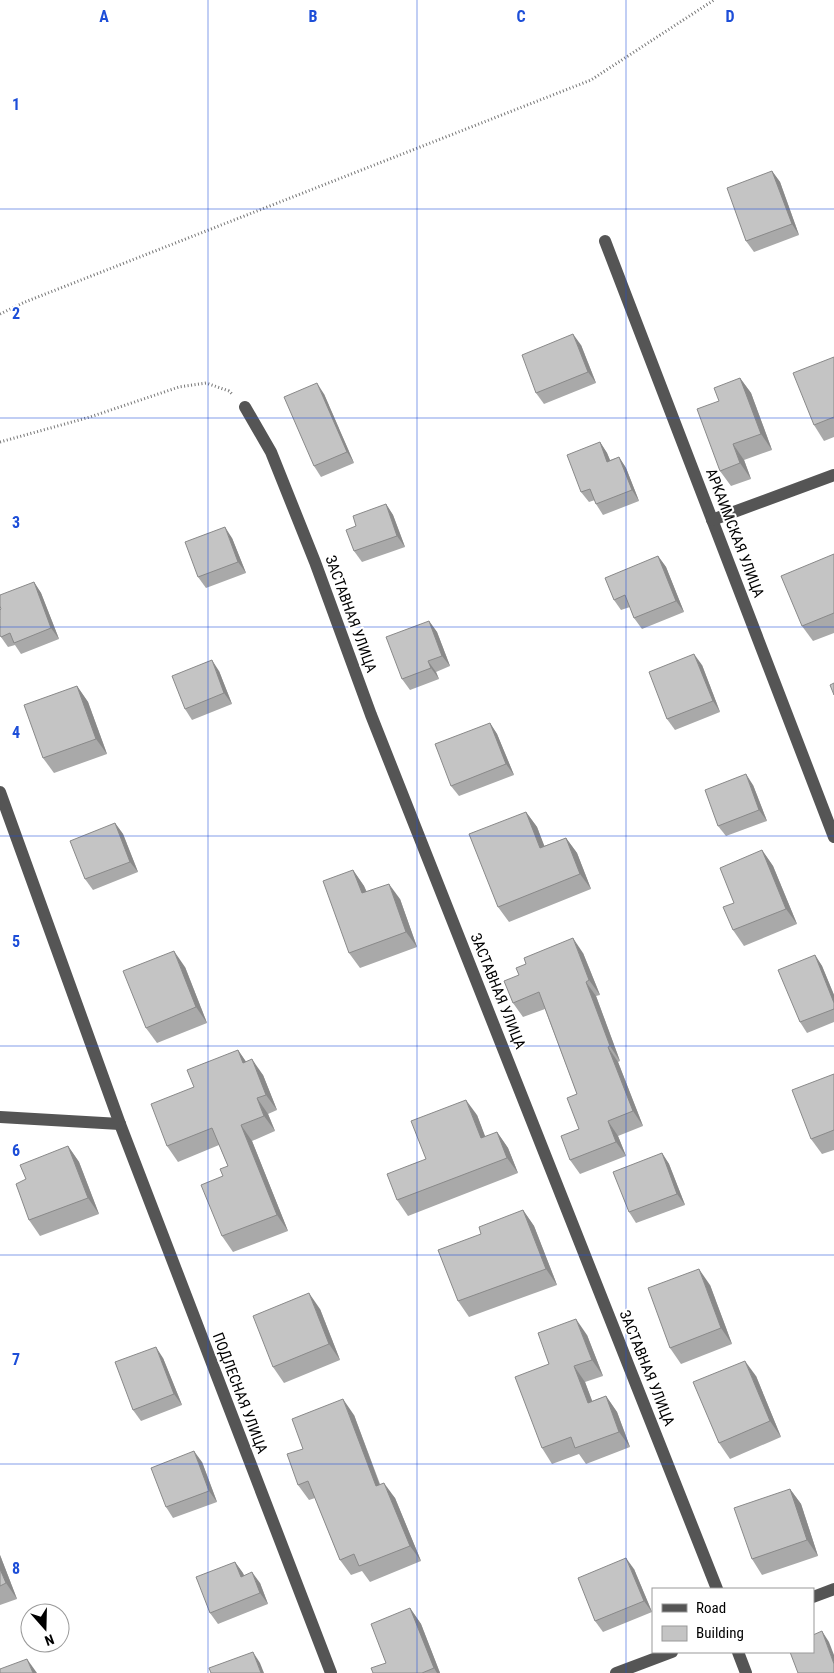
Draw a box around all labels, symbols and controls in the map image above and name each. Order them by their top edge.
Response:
text: A [99,7,109,26]
text: B [309,7,318,26]
text: C [516,7,526,26]
text: D [725,7,735,26]
text: 1 [12,95,20,114]
text: 2 [12,304,20,323]
street label: АРКАИМСКАЯ УЛИЦА [702,466,768,600]
text: 3 [12,513,20,532]
street label: ЗАСТАВНАЯ УЛИЦА [321,553,381,675]
text: 4 [12,723,20,742]
street label: ЗАСТАВНАЯ УЛИЦА [467,930,530,1052]
text: 5 [12,932,20,951]
text: 6 [12,1141,20,1160]
street label: ЗАСТАВНАЯ УЛИЦА [616,1307,679,1429]
street label: ПОДЛЕСНАЯ УЛИЦА [209,1330,271,1456]
text: 7 [12,1350,20,1369]
text: 8 [12,1559,20,1578]
legend [652,1588,814,1653]
text: Road [696,1599,726,1617]
north arrow [20,1603,70,1653]
text: Building [696,1624,744,1642]
text: N [43,1631,56,1649]

